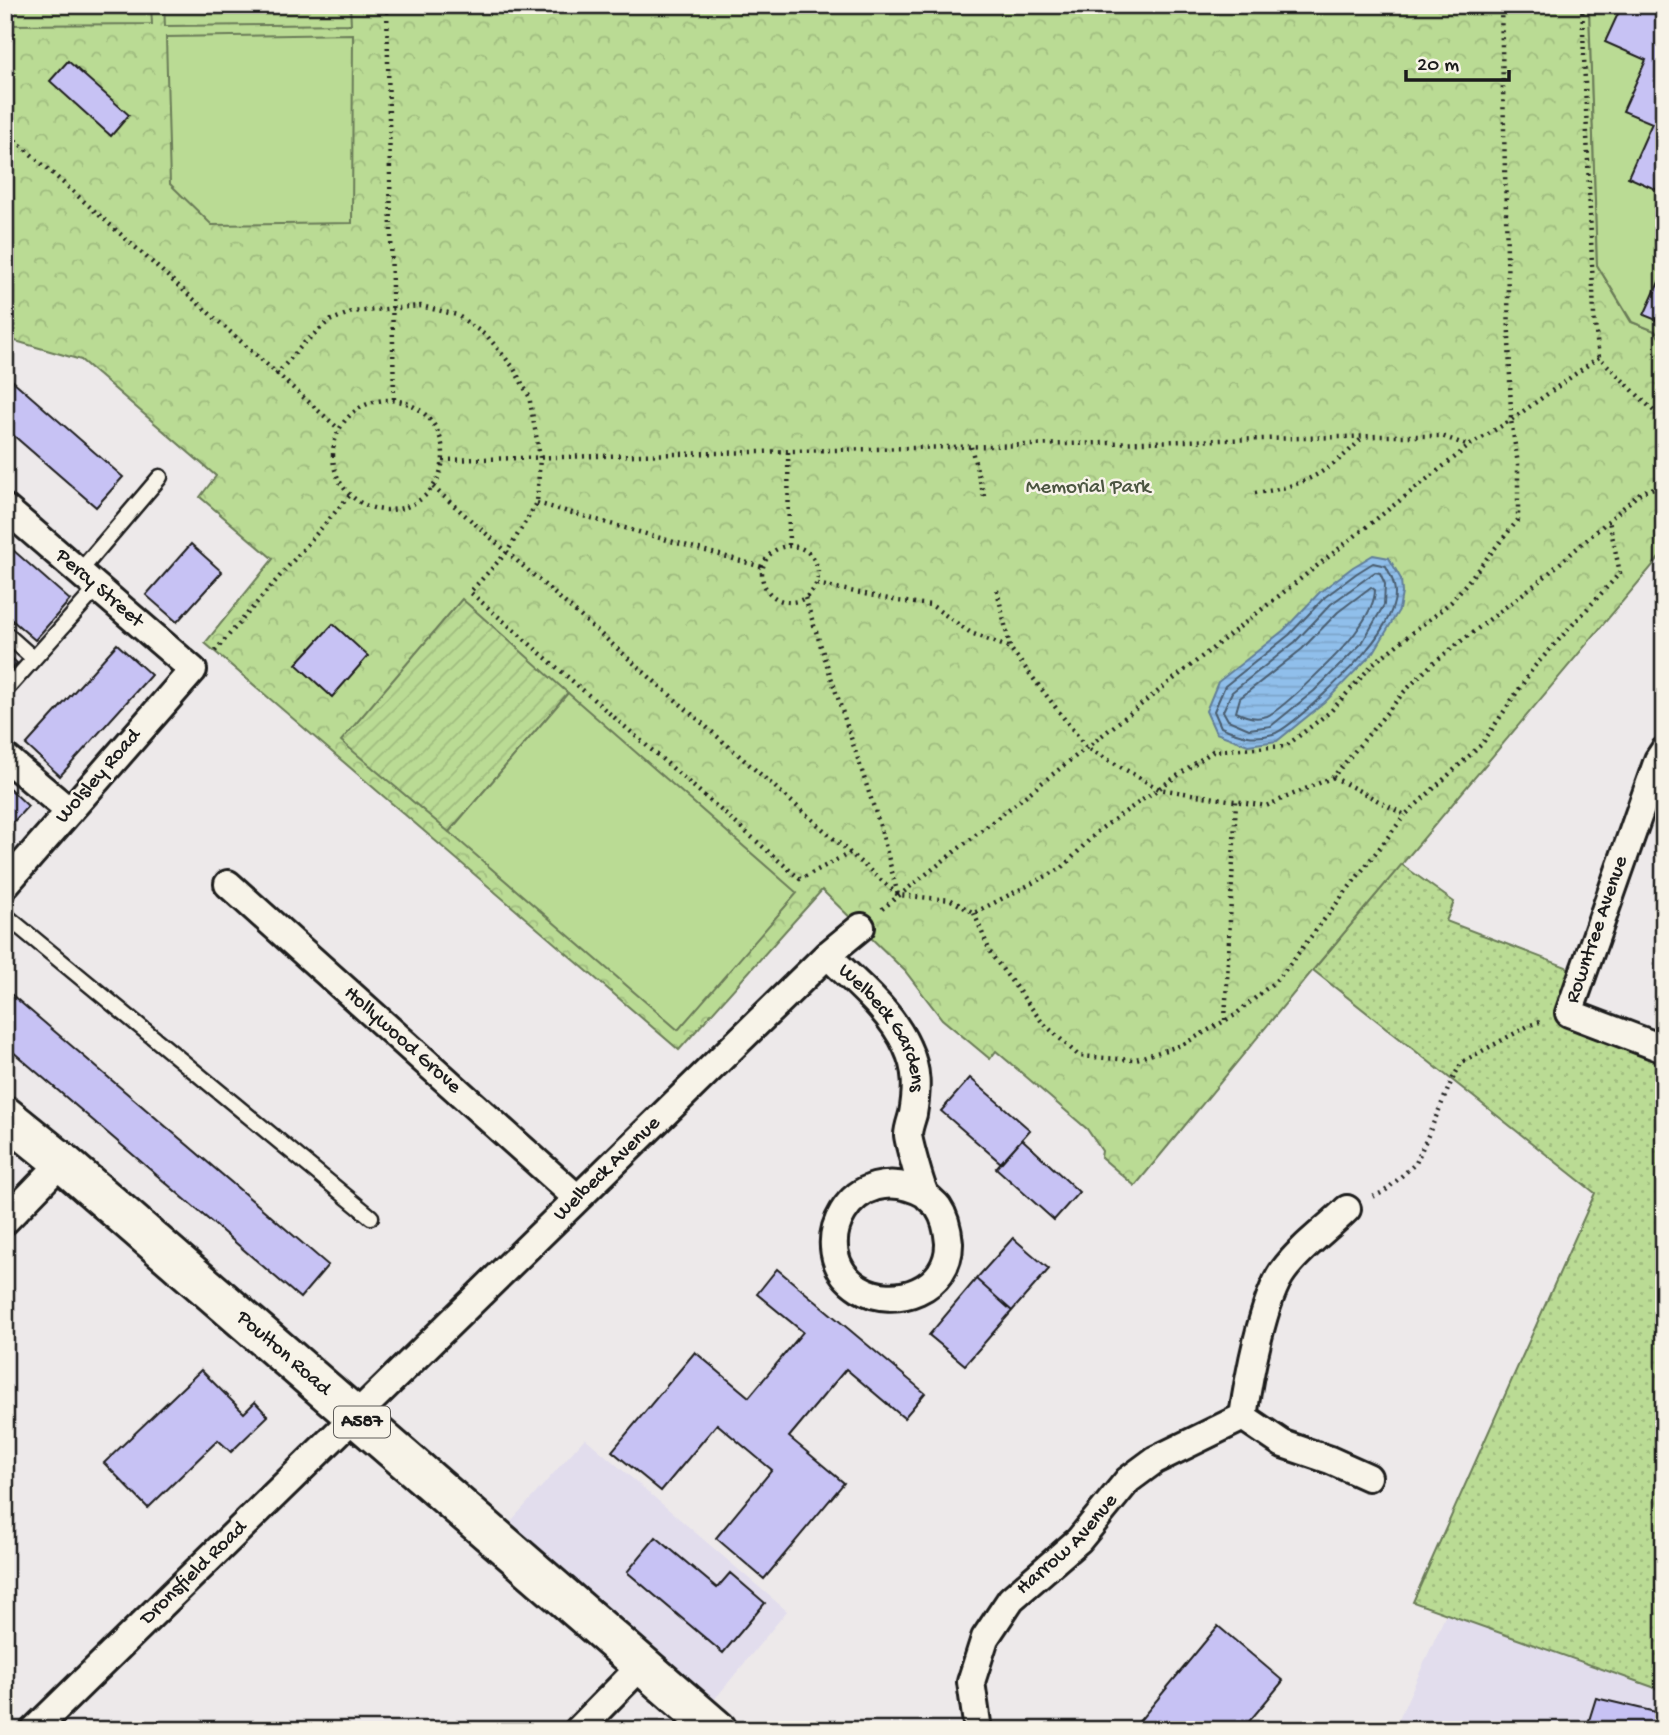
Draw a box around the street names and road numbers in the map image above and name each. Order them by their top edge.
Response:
street label: Percy Street [49,543,150,635]
street label: Wolsley Road [51,723,148,830]
street label: Rowntree Avenue [1561,852,1635,1007]
street label: Welbeck Gardens [832,959,928,1093]
street label: Hollywood Grove [338,981,467,1101]
street label: Welbeck Avenue [549,1111,667,1227]
street label: Poulton Road [230,1305,337,1403]
road number: A587 [334,1406,390,1438]
street label: Harrow Avenue [1011,1488,1124,1601]
street label: Dronsfield Road [134,1515,254,1632]

